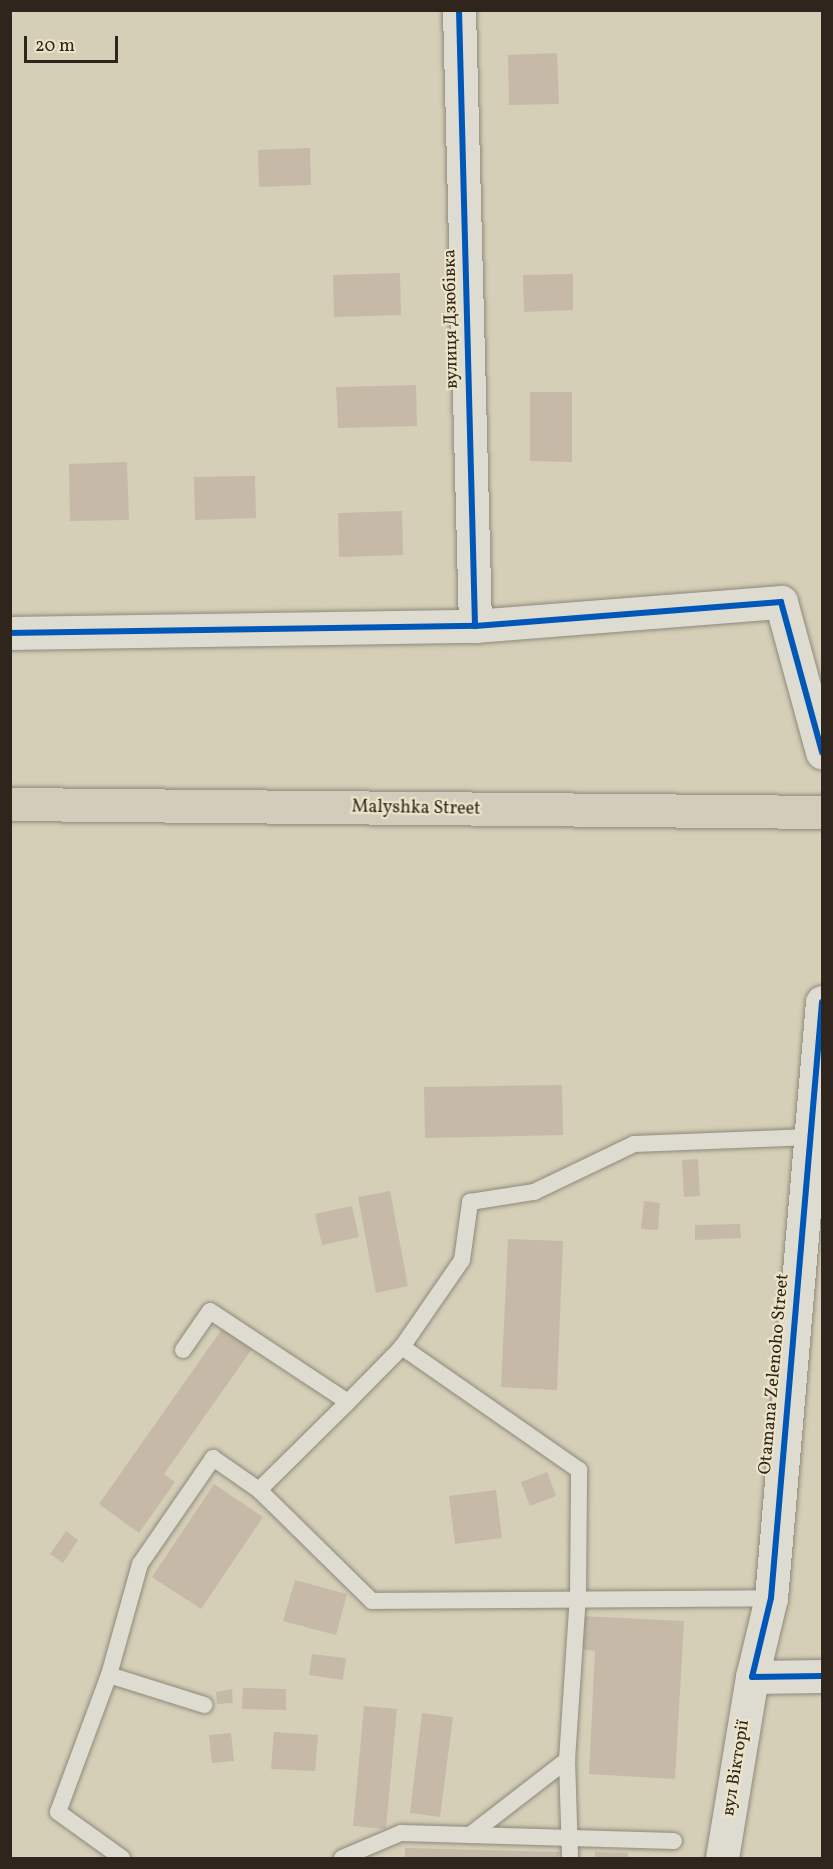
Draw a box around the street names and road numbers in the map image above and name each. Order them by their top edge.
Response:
street label: вулиця Дзюбівка [440,249,464,389]
street label: Malyshka Street [351,797,481,821]
street label: Otamana Zelenoho Street [755,1273,795,1475]
street label: вул Вікторії [719,1718,755,1818]

